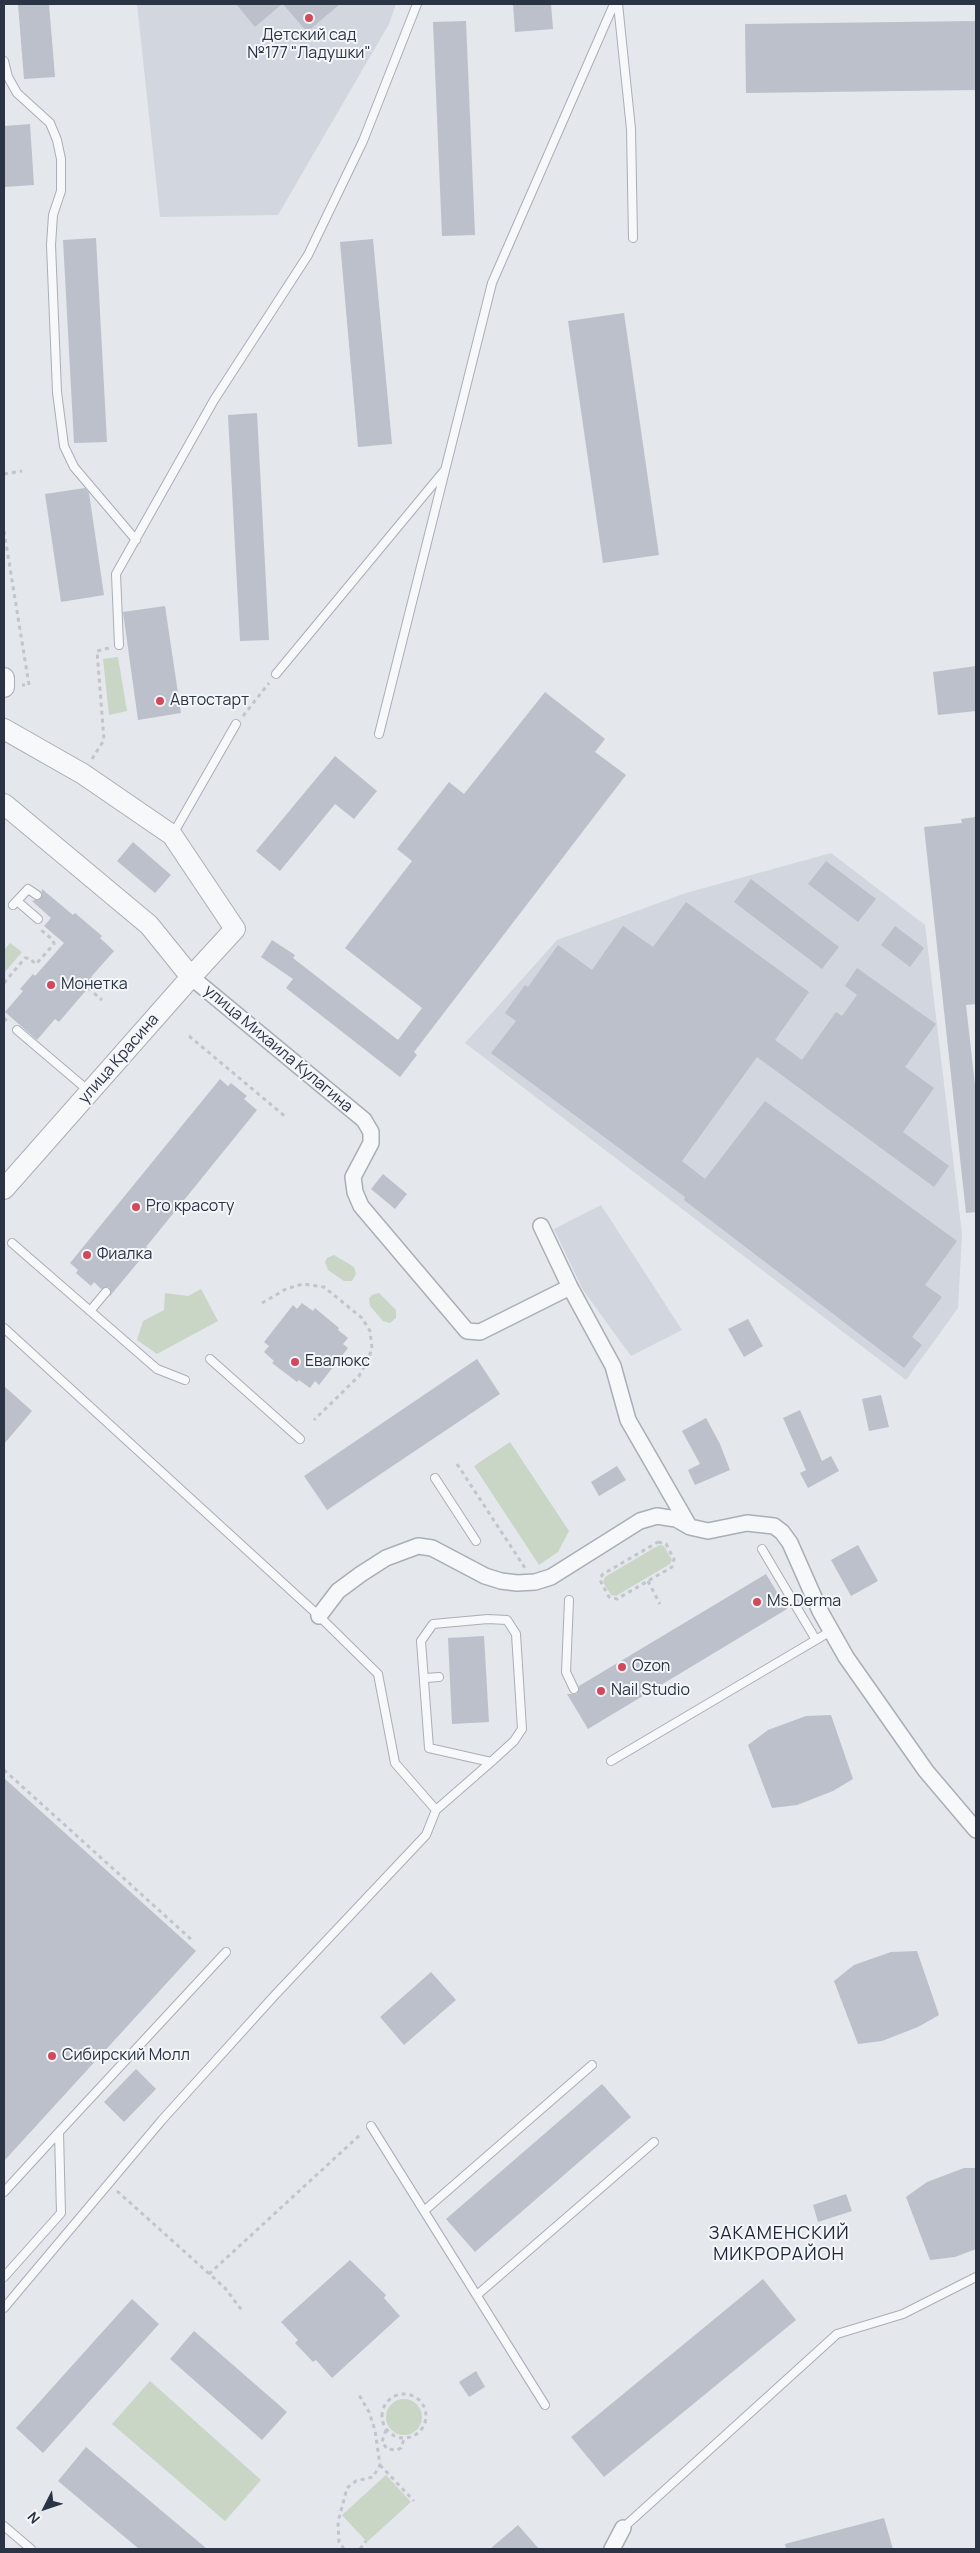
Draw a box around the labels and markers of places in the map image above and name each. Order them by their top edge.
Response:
marker: Детский сад №177 "Ладушки" [303,12,315,24]
place label: Детский сад №177 "Ладушки" [247,26,371,64]
place label: Автостарт [170,691,249,711]
marker: Автостарт [154,695,166,707]
place label: Монетка [61,975,128,995]
marker: Монетка [45,979,57,991]
place label: Pro красоту [146,1197,235,1217]
marker: Pro красоту [130,1201,142,1213]
place label: Фиалка [97,1245,152,1265]
marker: Фиалка [81,1249,93,1261]
place label: Евалюкс [305,1352,370,1372]
marker: Евалюкс [289,1356,301,1368]
place label: Ms.Derma [767,1592,841,1612]
marker: Ms.Derma [751,1596,763,1608]
place label: Ozon [632,1657,670,1677]
marker: Ozon [616,1661,628,1673]
place label: Nail Studio [611,1681,690,1701]
marker: Nail Studio [595,1685,607,1697]
place label: Сибирский Молл [62,2046,190,2066]
marker: Сибирский Молл [46,2050,58,2062]

